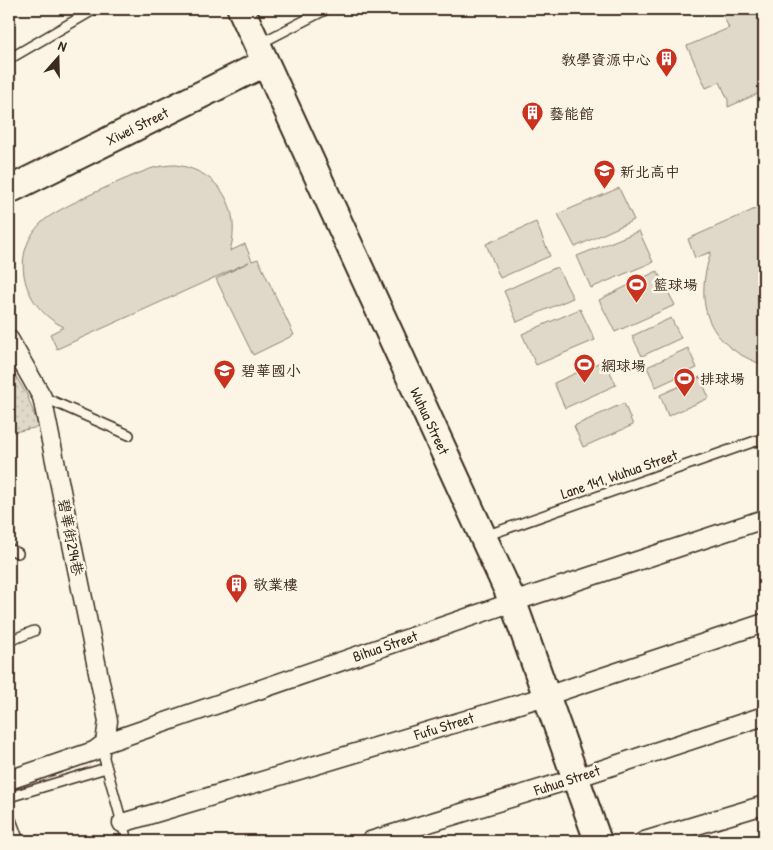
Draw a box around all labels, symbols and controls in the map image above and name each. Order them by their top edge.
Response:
north arrow [32,32,82,82]
text: N [56,35,70,56]
building icon: 教學資源中心 [655,47,679,78]
place label: 教學資源中心 [561,49,651,70]
building icon: 藝能館 [521,101,545,132]
street label: Xiwei Street [102,102,172,150]
place label: 藝能館 [549,103,594,124]
school or university icon: 新北高中 [592,159,616,190]
place label: 新北高中 [620,161,680,182]
sports icon: 籃球場 [625,272,649,303]
place label: 籃球場 [653,274,698,295]
sports icon: 網球場 [573,353,597,384]
place label: 網球場 [601,355,646,376]
school or university icon: 碧華國小 [213,358,237,389]
place label: 碧華國小 [241,360,301,381]
sports icon: 排球場 [672,366,696,397]
place label: 排球場 [700,368,745,389]
street label: Wuhua Street [405,384,455,459]
street label: Lane 141, Wuhua Street [558,444,681,504]
street label: 碧華街294巷 [53,497,89,577]
building icon: 敬業樓 [225,572,249,603]
place label: 敬業樓 [253,574,298,595]
street label: Bihua Street [350,625,421,667]
street label: Fufu Street [411,707,477,745]
street label: Fuhua Street [530,759,603,801]

